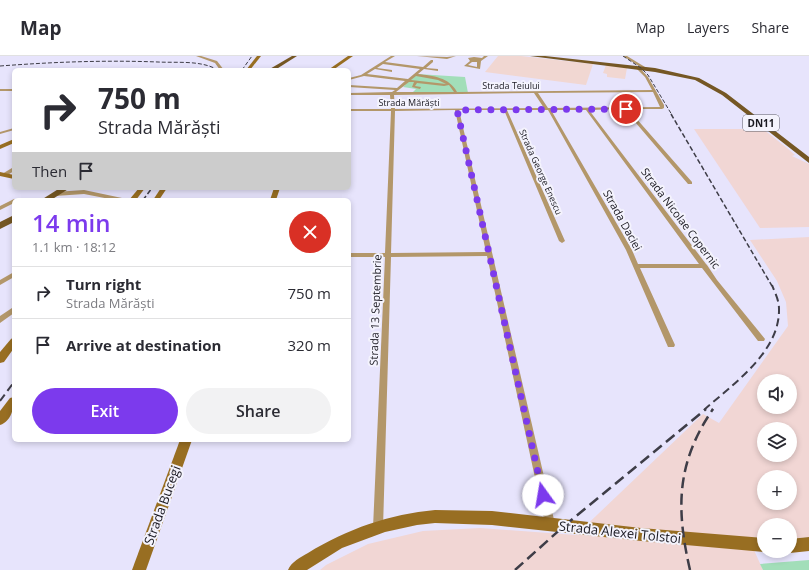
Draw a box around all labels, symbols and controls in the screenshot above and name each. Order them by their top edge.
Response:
text: Map [20,15,61,41]
text: Map [636,18,665,37]
text: Layers [687,18,729,37]
text: Share [751,18,789,37]
text: 750 m [98,79,181,117]
street label: Strada Teiului [482,79,540,92]
icon: right [32,84,84,136]
pin [609,92,643,126]
street label: Strada Mărăști [378,96,440,109]
icon: arrive [615,98,637,120]
text: Strada Mărăști [98,115,220,139]
road number: DN11 [743,115,779,131]
street label: Strada George Enescu [516,127,566,217]
icon: arrive [75,160,97,182]
text: Then [32,161,67,181]
street label: Strada Nicolae Copernic [638,164,724,272]
street label: Strada Daciei [600,187,646,253]
text: 14 min [32,206,111,239]
button: close [289,211,331,253]
text: 1.1 km · 18:12 [32,238,116,256]
street label: Strada 13 Septembrie [366,254,384,366]
text: Turn right [66,274,141,294]
icon: right [32,282,54,304]
text: 750 m [287,283,331,303]
text: Strada Mărăști [66,294,154,312]
icon: arrive [32,334,54,356]
text: Arrive at destination [66,335,221,355]
text: 320 m [287,335,331,355]
map controls [757,374,797,558]
button: sound [757,374,797,414]
button: Exit [32,388,178,434]
button: Share [186,388,331,434]
button: layers [757,422,797,462]
street label: Strada Bucegi [139,463,185,547]
button: + [757,470,797,510]
position arrow [522,474,564,516]
street label: Strada Alexei Tolstoi [558,517,682,547]
button: − [757,518,797,558]

